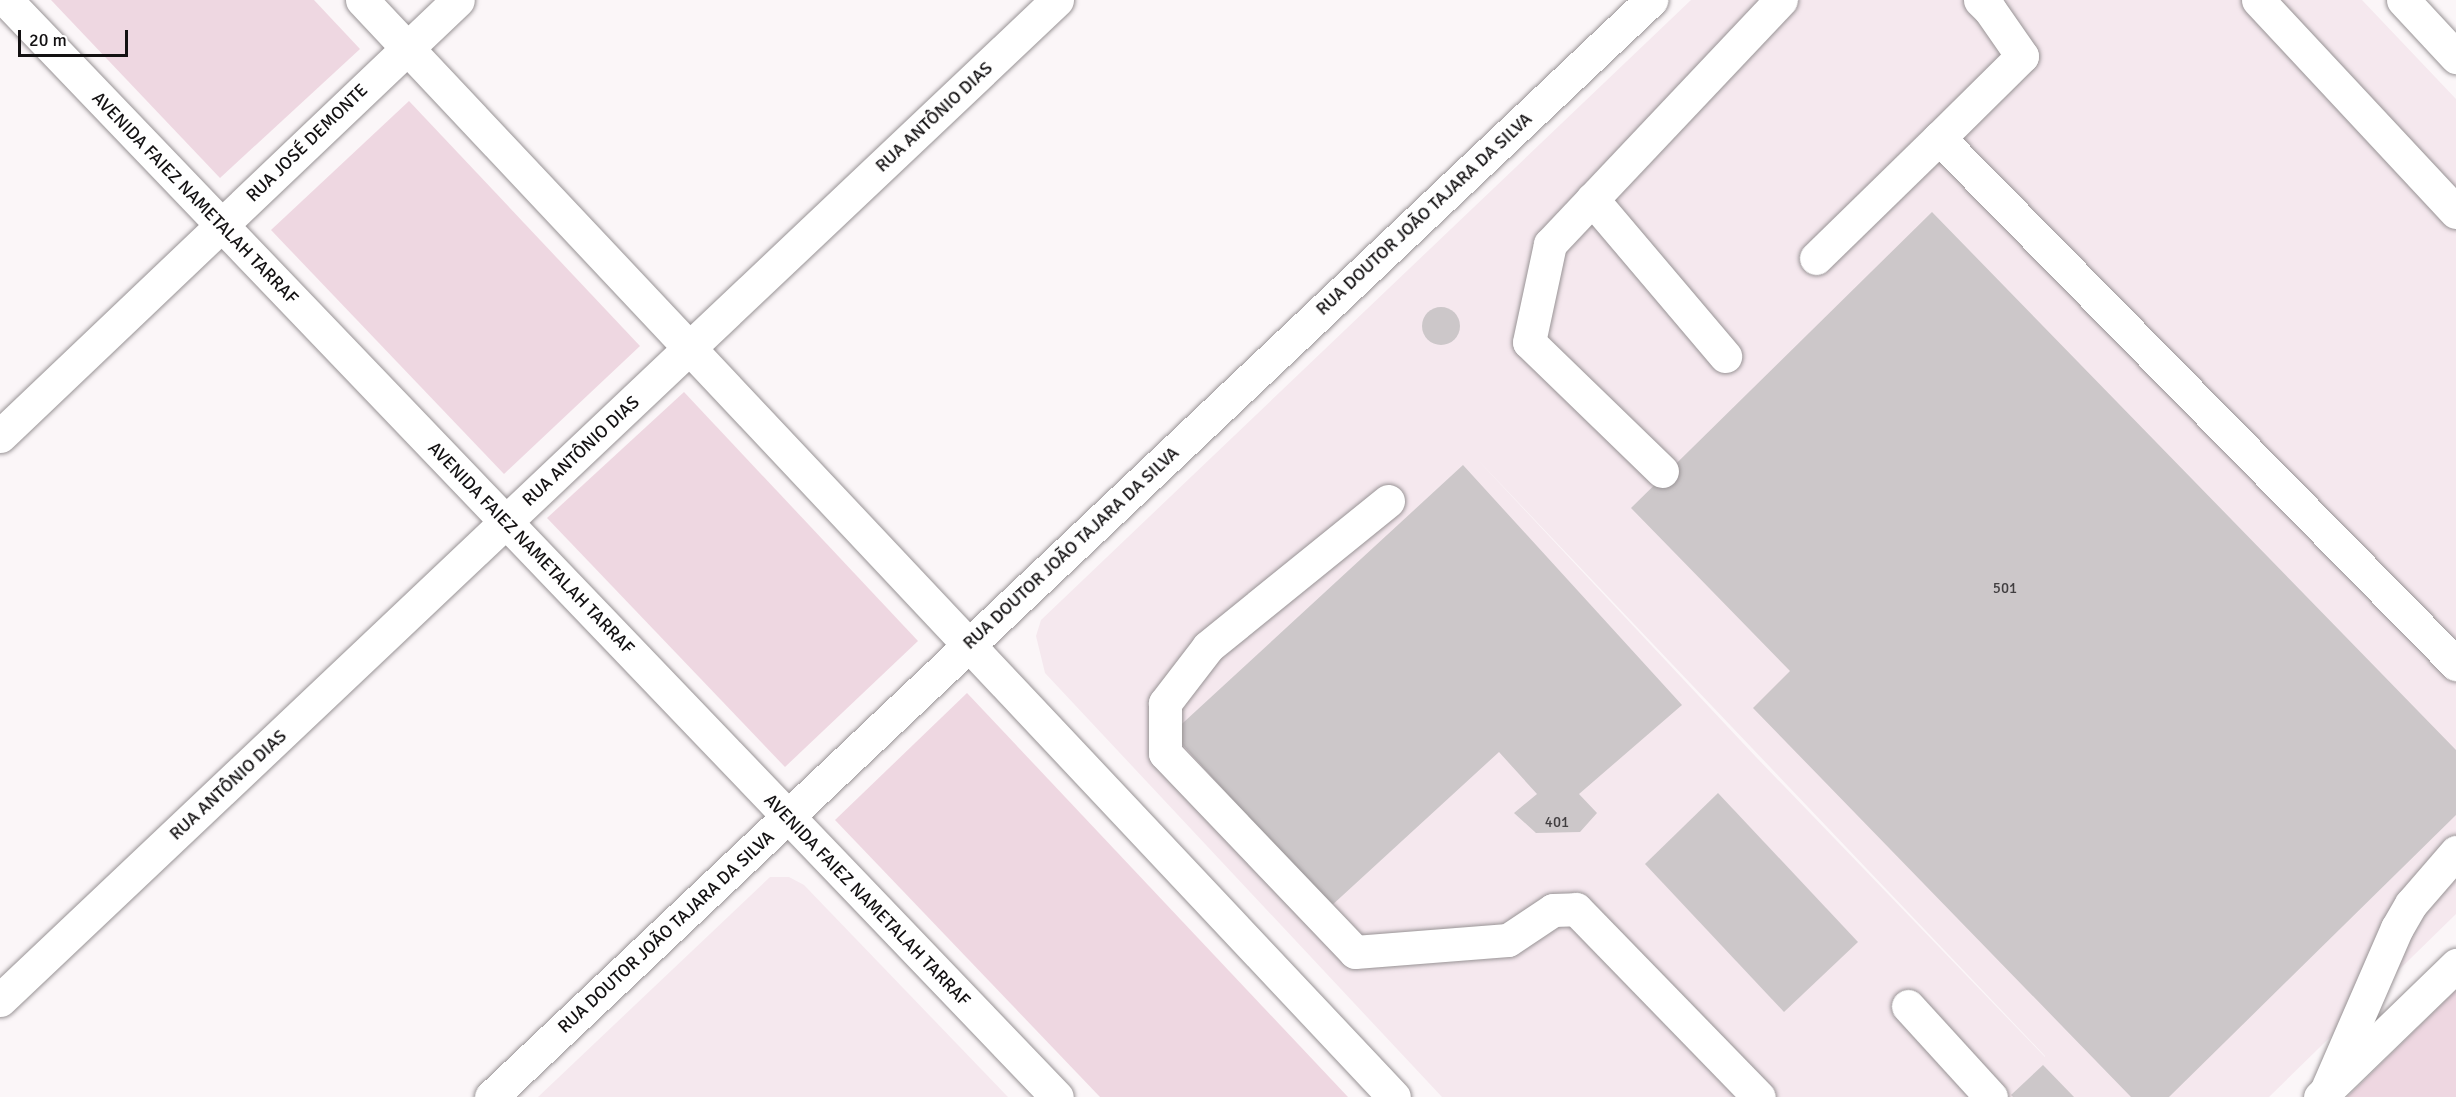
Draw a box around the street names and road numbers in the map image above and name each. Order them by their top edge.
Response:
street label: RUA ANTÔNIO DIAS [871,57,997,177]
street label: RUA JOSÉ DEMONTE [242,79,372,207]
street label: AVENIDA FAIEZ NAMETALAH TARRAF [87,87,303,309]
street label: RUA DOUTOR JOÃO TAJARA DA SILVA [1312,108,1536,320]
street label: RUA ANTÔNIO DIAS [518,391,644,511]
street label: AVENIDA FAIEZ NAMETALAH TARRAF [423,437,639,659]
street label: RUA DOUTOR JOÃO TAJARA DA SILVA [959,442,1183,654]
street label: RUA ANTÔNIO DIAS [165,725,291,845]
street label: AVENIDA FAIEZ NAMETALAH TARRAF [759,789,975,1011]
street label: RUA DOUTOR JOÃO TAJARA DA SILVA [554,826,778,1038]

